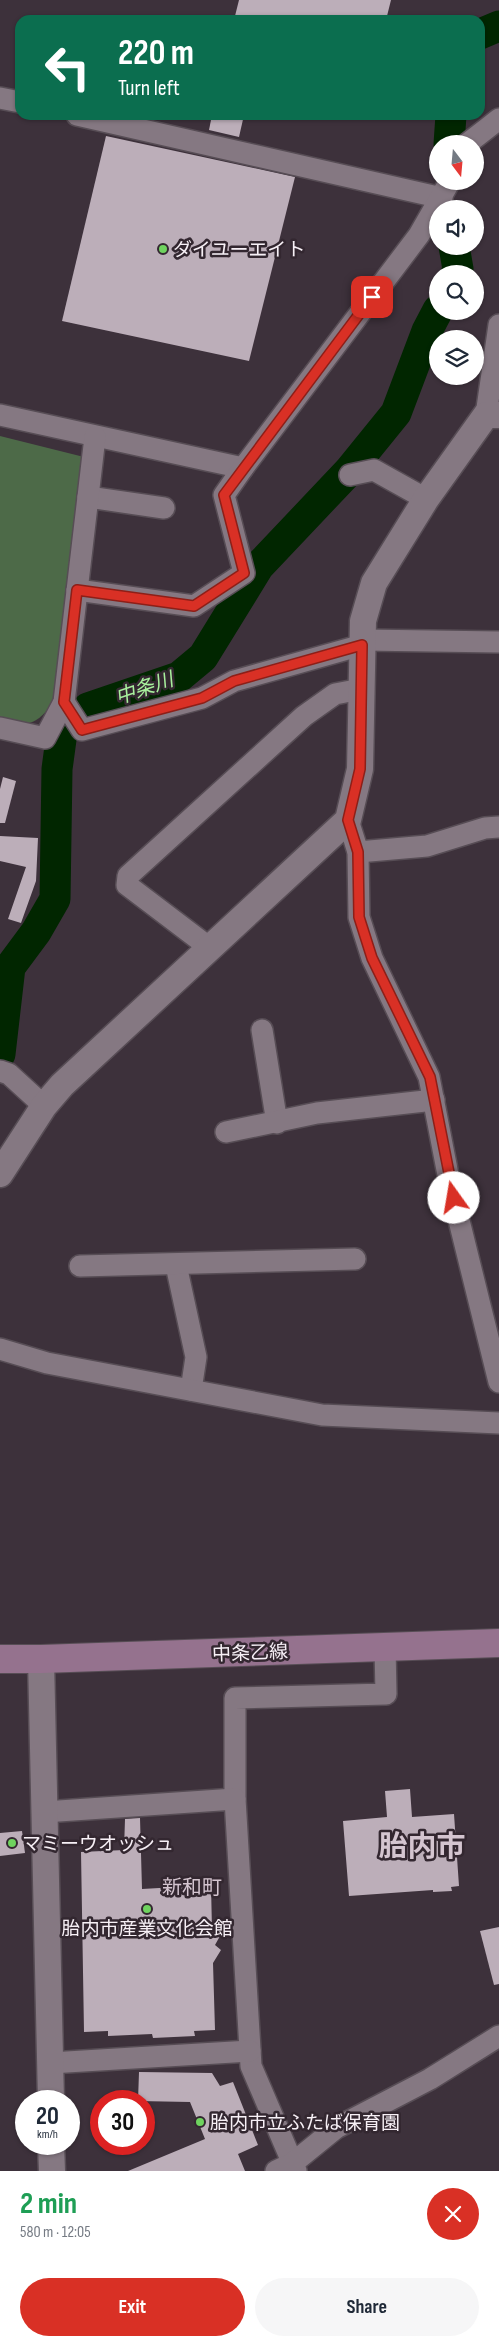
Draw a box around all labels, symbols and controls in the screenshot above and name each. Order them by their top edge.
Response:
text: 220 m [118,32,194,75]
icon: left [35,35,100,100]
text: Turn left [118,75,180,102]
north arrow [429,135,484,190]
map controls [429,135,484,385]
button: sound [429,200,484,255]
place label: ダイユーエイト [173,239,306,262]
marker: ダイユーエイト [157,243,169,255]
button: search [429,265,484,320]
pin [351,276,393,318]
icon: arrive [358,283,386,311]
button: layers [429,330,484,385]
water label: 中条川 [112,667,178,710]
position arrow [427,1171,479,1223]
street label: 中条乙線 [212,1641,288,1666]
district label: 胎内市 [378,1830,466,1865]
place label: マミーウオッシュ [22,1833,174,1856]
marker: マミーウオッシュ [6,1837,18,1849]
district label: 新和町 [162,1876,222,1900]
marker: 胎内市産業文化会館 [141,1903,153,1915]
place label: 胎内市産業文化会館 [61,1918,233,1941]
speed limit sign: 30 [90,2090,155,2155]
text: 20 [36,2101,59,2132]
place label: 胎内市立ふたば保育園 [210,2112,400,2135]
marker: 胎内市立ふたば保育園 [194,2116,206,2128]
text: km/h [37,2127,58,2142]
text: 2 min [20,2186,77,2222]
button: close [427,2188,479,2240]
text: 580 m · 12:05 [20,2223,91,2242]
button: Exit [20,2278,245,2336]
button: Share [255,2278,479,2336]

